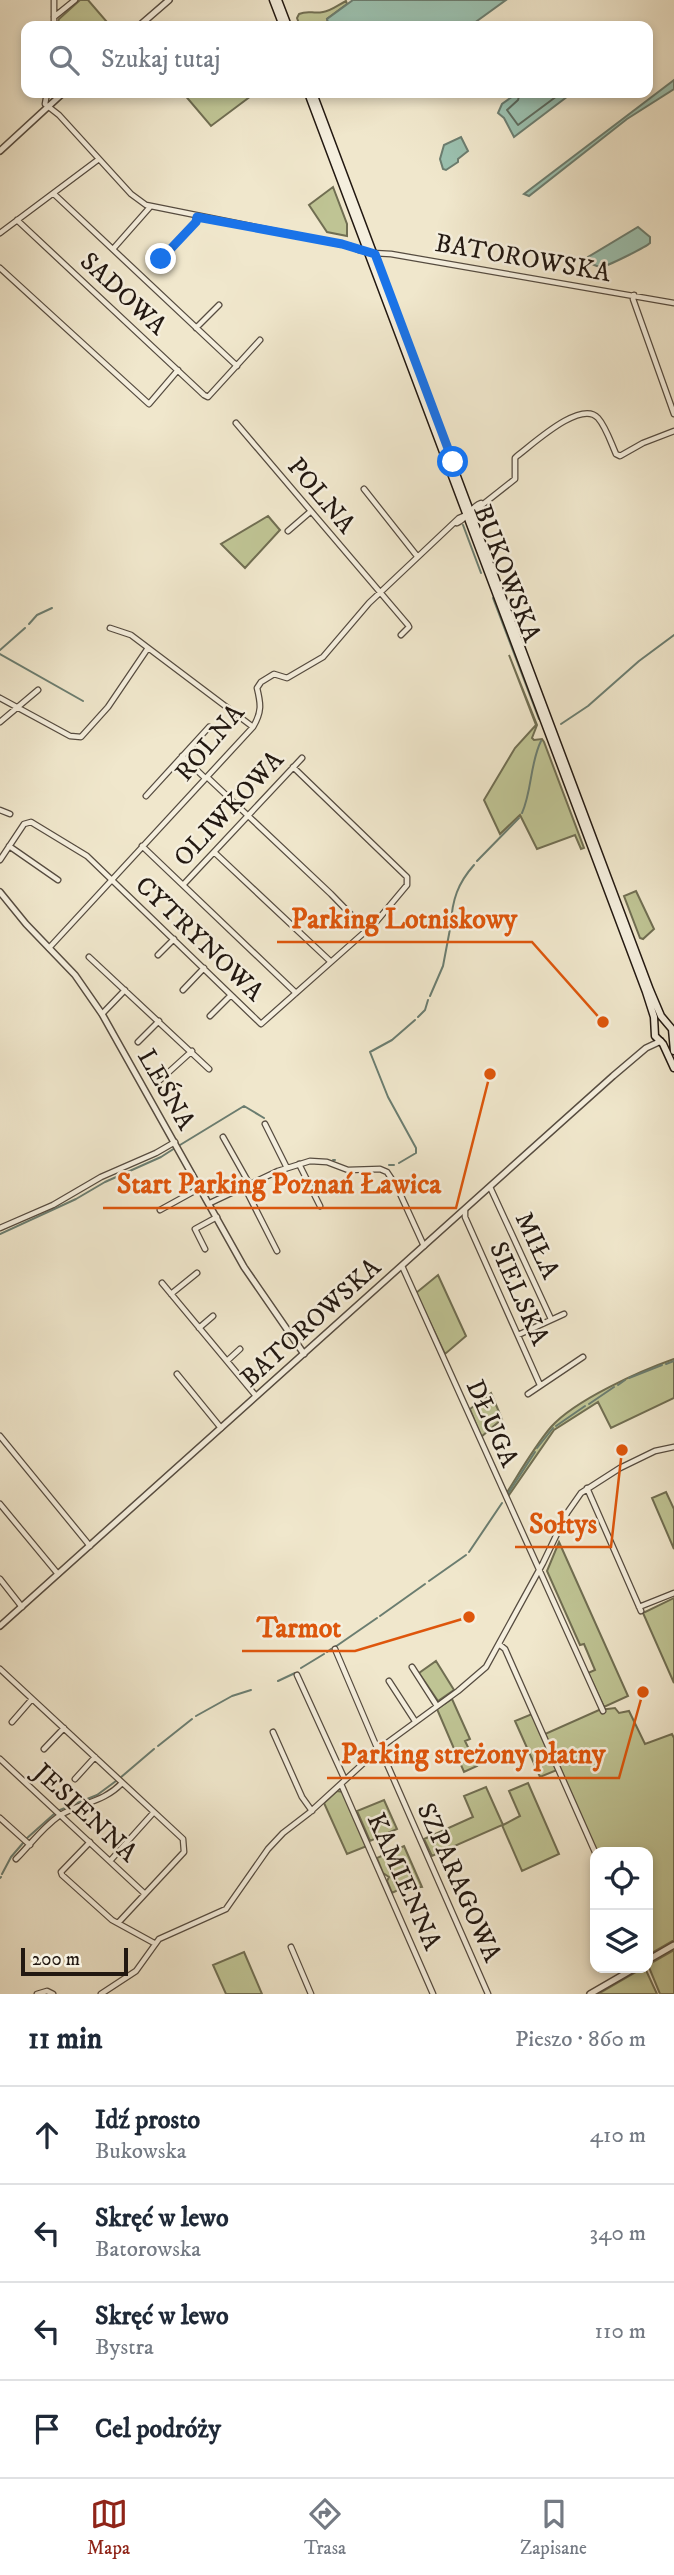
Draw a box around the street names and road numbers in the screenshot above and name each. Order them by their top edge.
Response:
street label: BATOROWSKA [432,227,614,290]
street label: SADOWA [72,245,174,343]
street label: POLNA [280,451,362,541]
street label: BUKOWSKA [465,500,548,647]
street label: ROLNA [168,697,252,789]
street label: OLIWKOWA [167,744,292,874]
street label: CYTRYNOWA [128,869,271,1009]
street label: LEŚNA [129,1043,203,1137]
street label: MIŁA [507,1207,567,1285]
street label: SIELSKA [481,1237,556,1351]
street label: BATOROWSKA [234,1251,388,1395]
street label: DŁUGA [458,1375,526,1473]
street label: JESIENNA [25,1755,144,1870]
street label: SZPARAGOWA [409,1798,509,1968]
street label: KAMIENNA [359,1808,449,1956]

